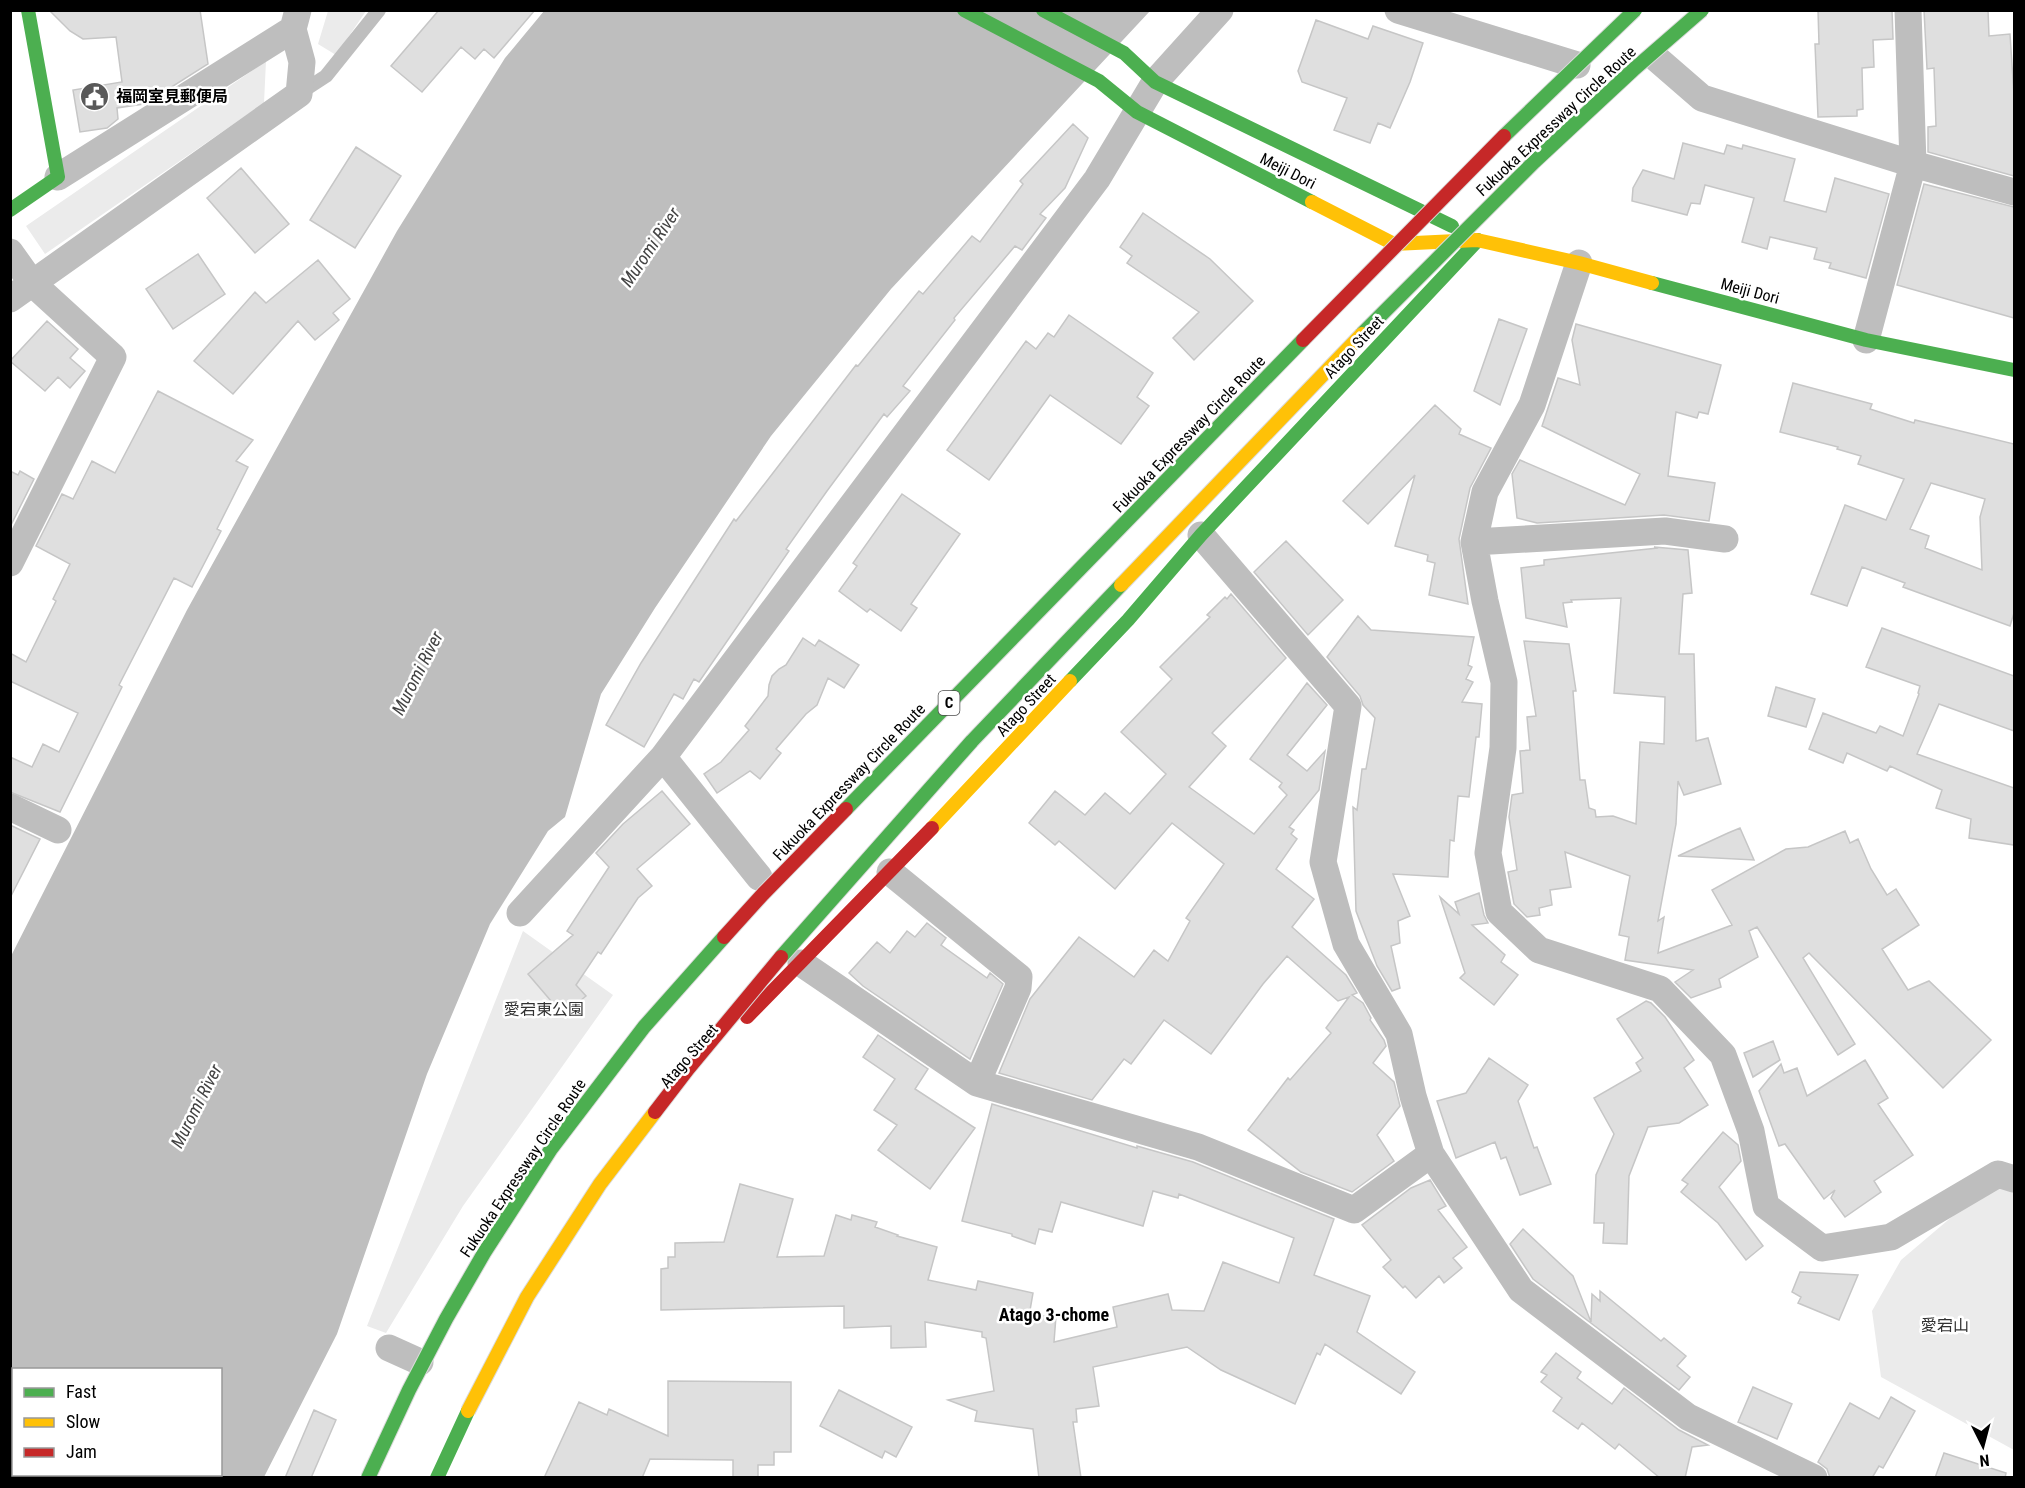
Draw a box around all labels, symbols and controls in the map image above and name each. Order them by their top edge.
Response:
street label: Fukuoka Expressway Circle Route [1472,42,1640,200]
public building icon: 福岡室見郵便局 [79,80,111,112]
place label: 福岡室見郵便局 [116,87,228,106]
street label: Meiji Dori [1257,149,1319,193]
water label: Muromi River [616,203,685,291]
street label: Meiji Dori [1719,274,1781,308]
street label: Atago Street [1320,312,1388,382]
street label: Fukuoka Expressway Circle Route [1109,352,1269,516]
water label: Muromi River [387,627,447,718]
street label: Atago Street [992,670,1060,740]
road number: C [938,691,960,715]
street label: Fukuoka Expressway Circle Route [769,700,929,864]
park label: 愛宕東公園 [504,1000,584,1019]
street label: Atago Street [656,1020,722,1092]
water label: Muromi River [166,1060,226,1151]
street label: Fukuoka Expressway Circle Route [456,1075,590,1261]
district label: Atago 3-chome [999,1304,1110,1325]
park label: 愛宕山 [1921,1316,1969,1335]
legend [12,1368,222,1476]
text: Fast [66,1381,97,1402]
text: Slow [66,1411,101,1432]
north arrow [1953,1416,2013,1476]
text: Jam [66,1441,97,1462]
text: N [1979,1450,1990,1470]

